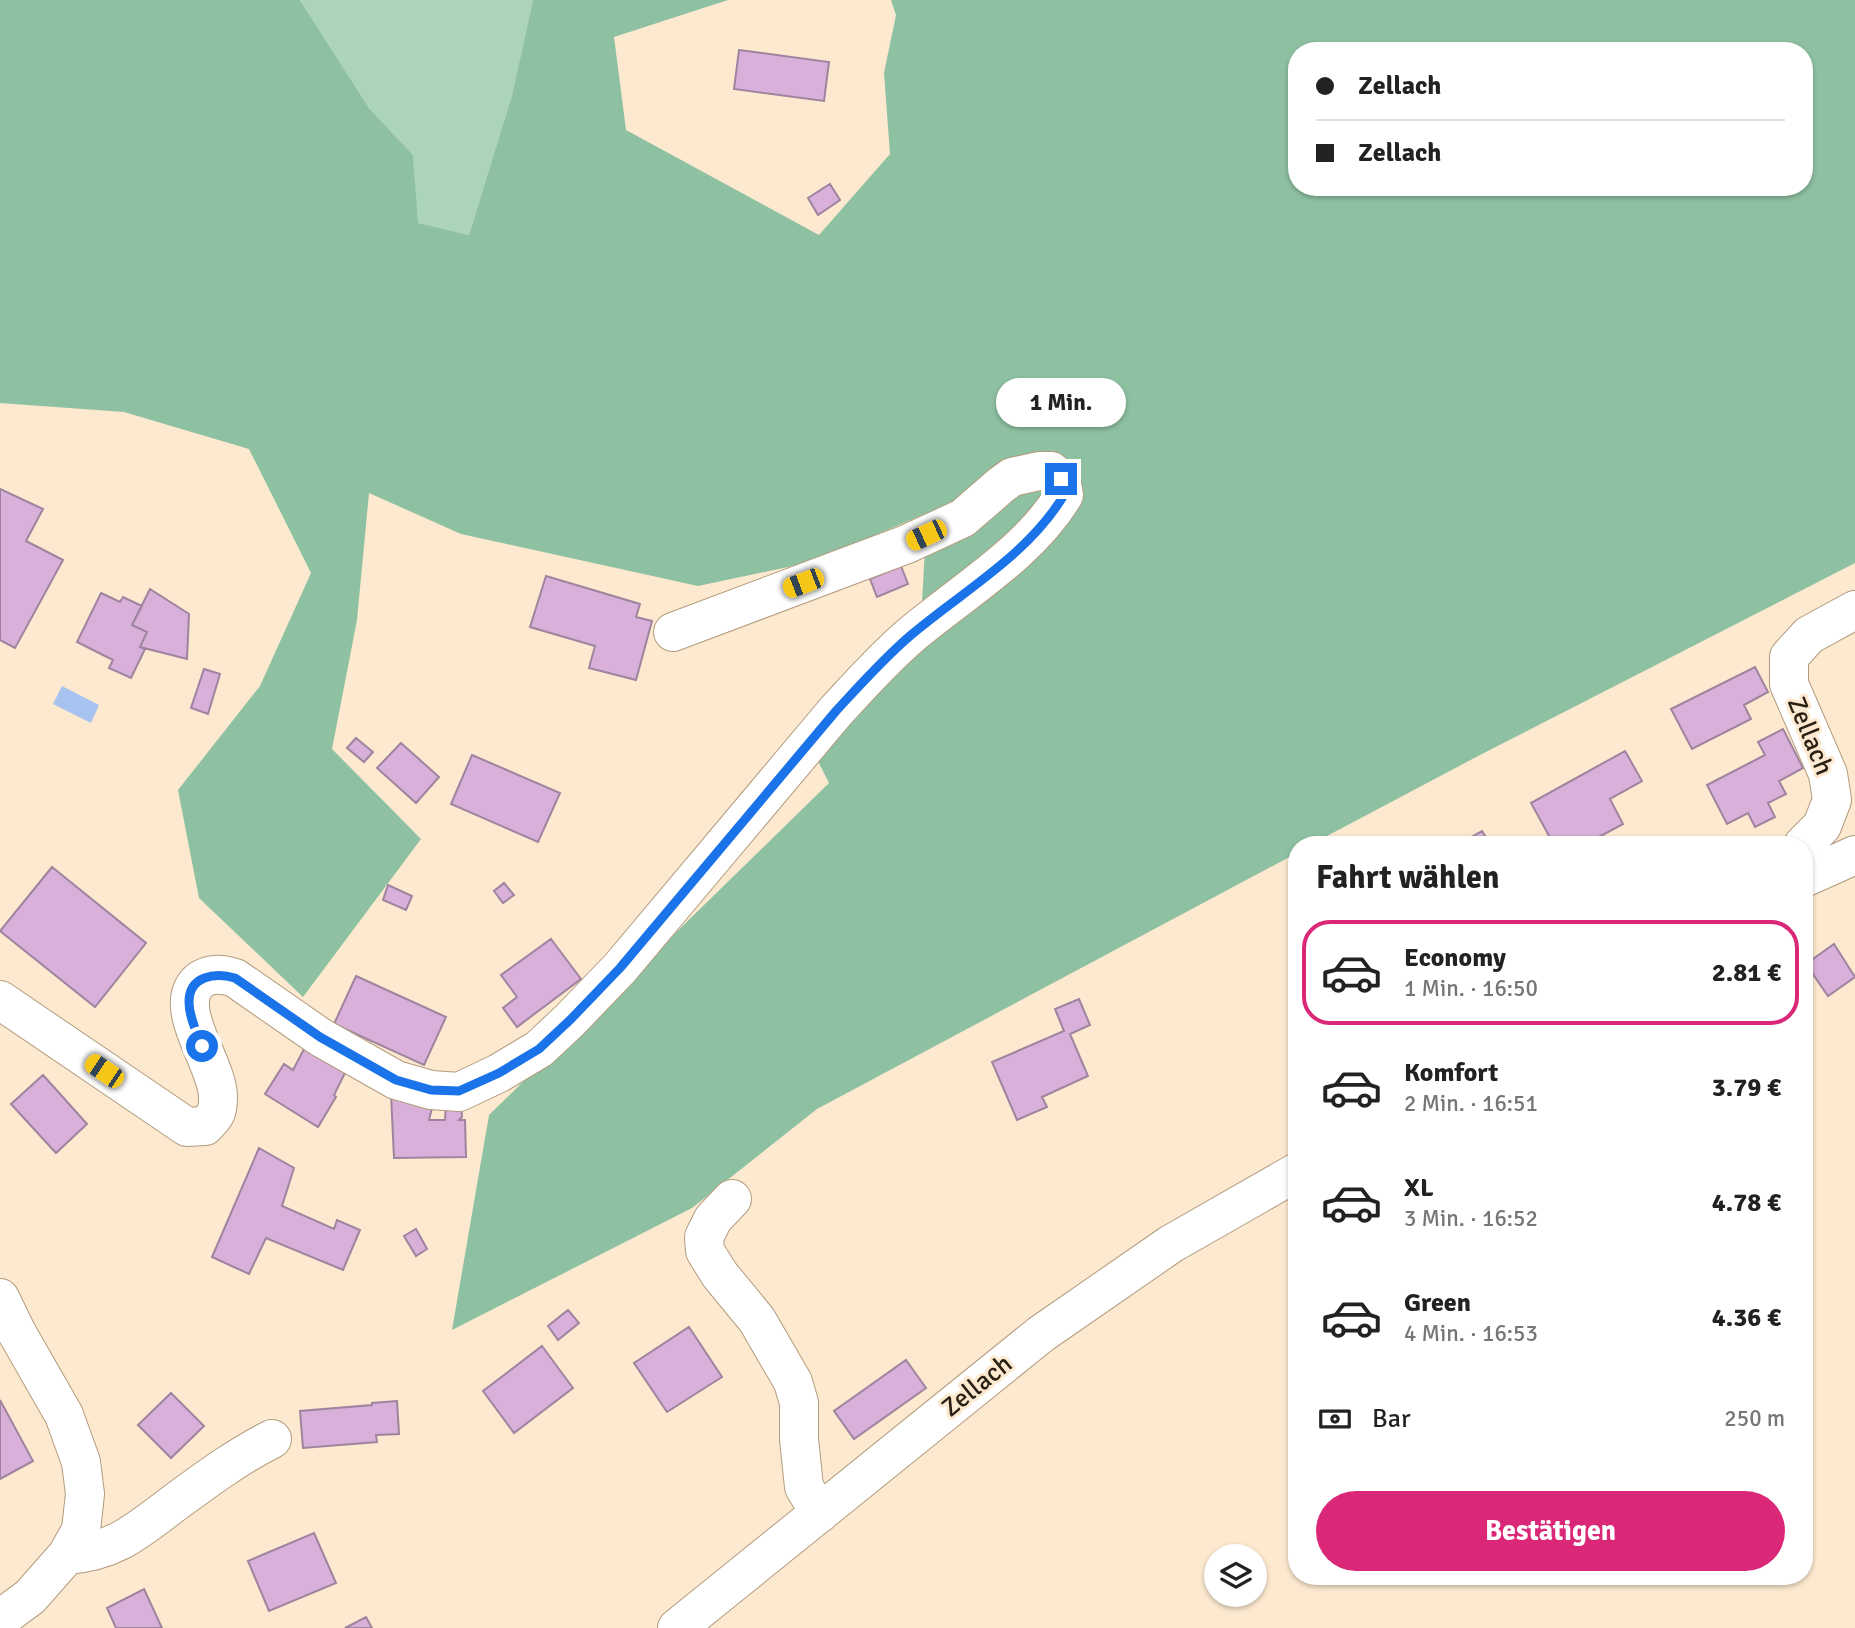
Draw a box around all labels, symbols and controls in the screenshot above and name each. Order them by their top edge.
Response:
text: Zellach [1358,70,1441,102]
text: Zellach [1358,137,1441,169]
callout: 1 Min. [996,378,1126,426]
text: 1 Min. [1030,388,1092,417]
route end [1045,463,1077,495]
car [903,517,950,553]
car [780,566,827,600]
street label: Zellach [1780,692,1840,780]
text: Fahrt wählen [1316,858,1500,897]
icon: car [1320,941,1383,1004]
text: Economy [1404,942,1506,974]
text: 2.81 € [1712,957,1781,989]
text: 1 Min. · 16:50 [1404,974,1538,1003]
route start [186,1030,218,1062]
car [81,1051,128,1091]
icon: car [1320,1056,1383,1119]
text: Komfort [1404,1057,1498,1089]
text: 3.79 € [1712,1072,1781,1104]
text: 2 Min. · 16:51 [1404,1089,1538,1118]
icon: car [1320,1171,1383,1234]
text: XL [1404,1172,1434,1204]
text: 4.78 € [1712,1187,1781,1219]
text: 3 Min. · 16:52 [1404,1204,1538,1233]
icon: car [1320,1286,1383,1349]
text: Green [1404,1287,1471,1319]
text: 4.36 € [1712,1302,1781,1334]
text: 4 Min. · 16:53 [1404,1319,1538,1348]
street label: Zellach [935,1348,1019,1424]
icon: cash [1316,1400,1354,1438]
text: Bar [1372,1403,1410,1435]
text: 250 m [1724,1404,1785,1433]
button: Bestätigen [1316,1491,1785,1571]
map controls [1204,1544,1267,1607]
button: layers [1204,1544,1267,1607]

